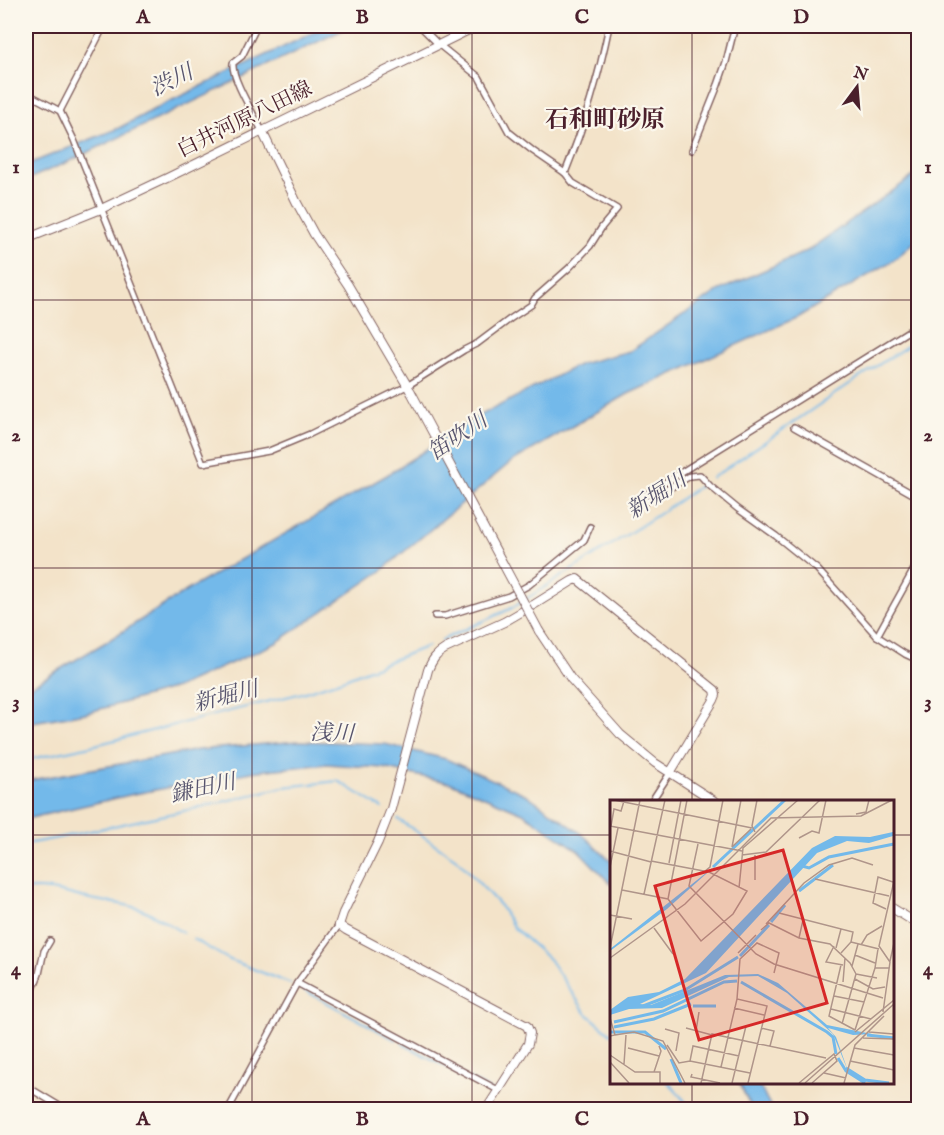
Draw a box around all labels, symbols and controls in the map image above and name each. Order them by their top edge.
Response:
text: A [135,5,151,30]
text: B [355,5,369,30]
text: C [575,5,589,30]
text: D [793,5,809,30]
north arrow [827,57,887,117]
water label: 渋川 [146,58,200,103]
text: N [850,63,870,86]
street label: 白井河原八田線 [173,76,317,164]
district label: 石和町砂原 [545,105,665,136]
text: 1 [12,155,20,180]
text: 1 [924,155,932,180]
water label: 笛吹川 [423,406,495,467]
text: 2 [11,423,21,448]
text: 2 [923,423,933,448]
water label: 新堀川 [622,465,694,526]
water label: 新堀川 [191,675,263,719]
text: 3 [12,690,20,715]
text: 3 [924,690,932,715]
water label: 浅川 [310,719,356,749]
water label: 鎌田川 [168,768,240,810]
inset map [610,800,893,1084]
text: 4 [11,957,22,982]
text: 4 [923,957,934,982]
text: A [135,1107,151,1132]
text: B [355,1107,369,1132]
text: C [575,1107,589,1132]
text: D [793,1107,809,1132]

